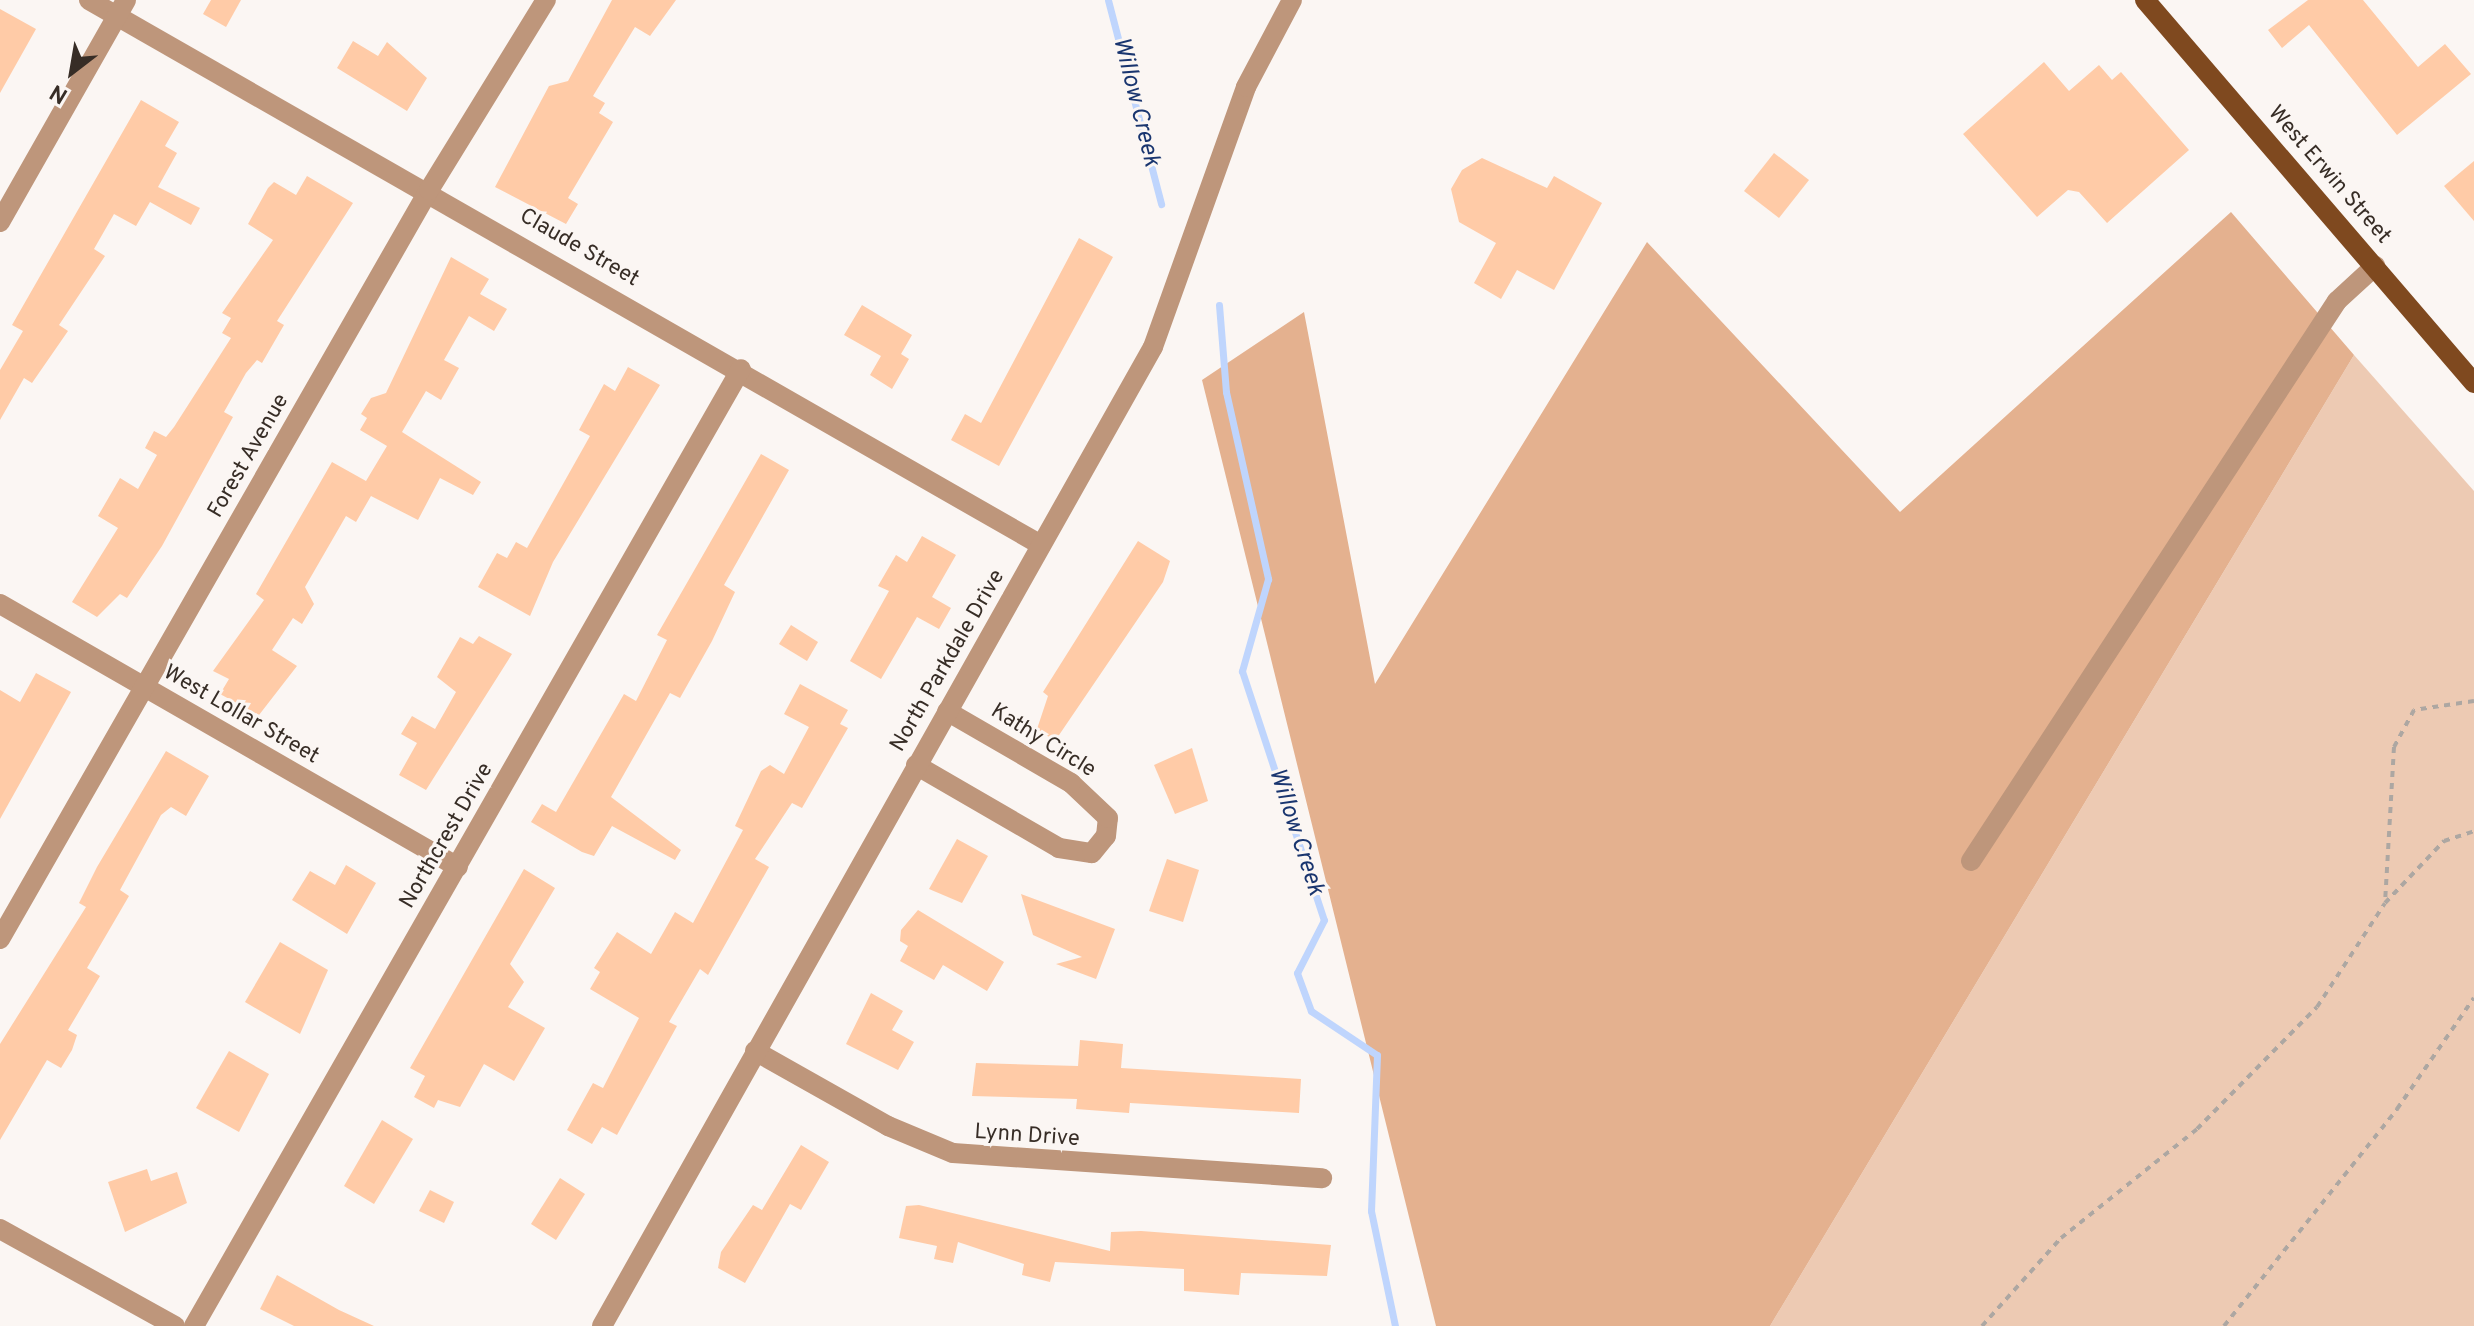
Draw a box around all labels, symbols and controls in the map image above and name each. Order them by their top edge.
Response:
north arrow [32,32,112,112]
water label: Willow Creek [1105,34,1165,170]
text: N [46,77,73,109]
street label: West Erwin Street [2262,101,2396,249]
street label: Claude Street [514,203,644,293]
street label: Forest Avenue [203,389,295,523]
street label: North Parkdale Drive [885,565,1011,757]
street label: West Lollar Street [158,660,324,770]
street label: Kathy Circle [986,698,1100,784]
street label: Northcrest Drive [395,759,499,913]
water label: Willow Creek [1261,765,1329,899]
street label: Lynn Drive [973,1119,1081,1153]

